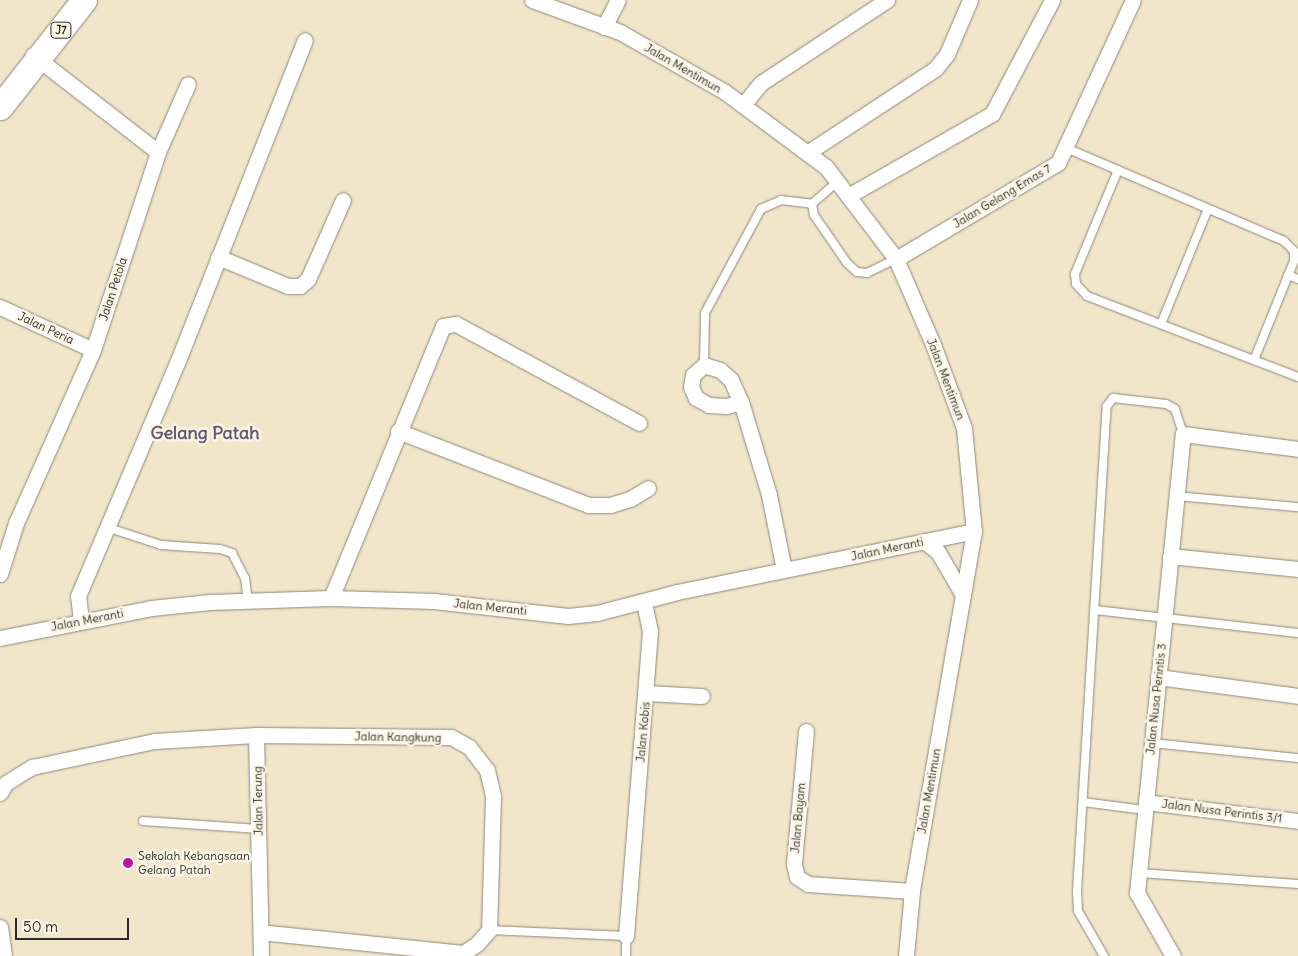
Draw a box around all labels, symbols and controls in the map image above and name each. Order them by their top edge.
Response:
road number: J7 [50,22,72,38]
street label: Jalan Mentimun [642,40,724,96]
street label: Jalan Gelang Emas 7 [950,161,1054,231]
street label: Jalan Petola [96,255,130,323]
street label: Jalan Peria [16,309,76,347]
street label: Jalan Mentimun [924,336,968,422]
district label: Gelang Patah [150,422,260,444]
street label: Jalan Meranti [850,534,924,564]
street label: Jalan Meranti [453,596,527,618]
street label: Jalan Meranti [50,606,124,634]
street label: Jalan Nusa Perintis 3 [1143,642,1169,756]
street label: Jalan Kobis [633,701,653,763]
street label: Jalan Kangkung [354,729,442,745]
street label: Jalan Mentimun [914,747,944,835]
street label: Jalan Terung [250,766,266,836]
street label: Jalan Bayam [788,782,808,854]
street label: Jalan Nusa Perintis 3/1 [1161,796,1283,826]
place label: Sekolah Kebangsaan Gelang Patah [138,849,250,877]
marker: Sekolah Kebangsaan Gelang Patah [122,857,134,869]
scale bar [18,908,131,940]
text: 50 m [23,917,58,936]

